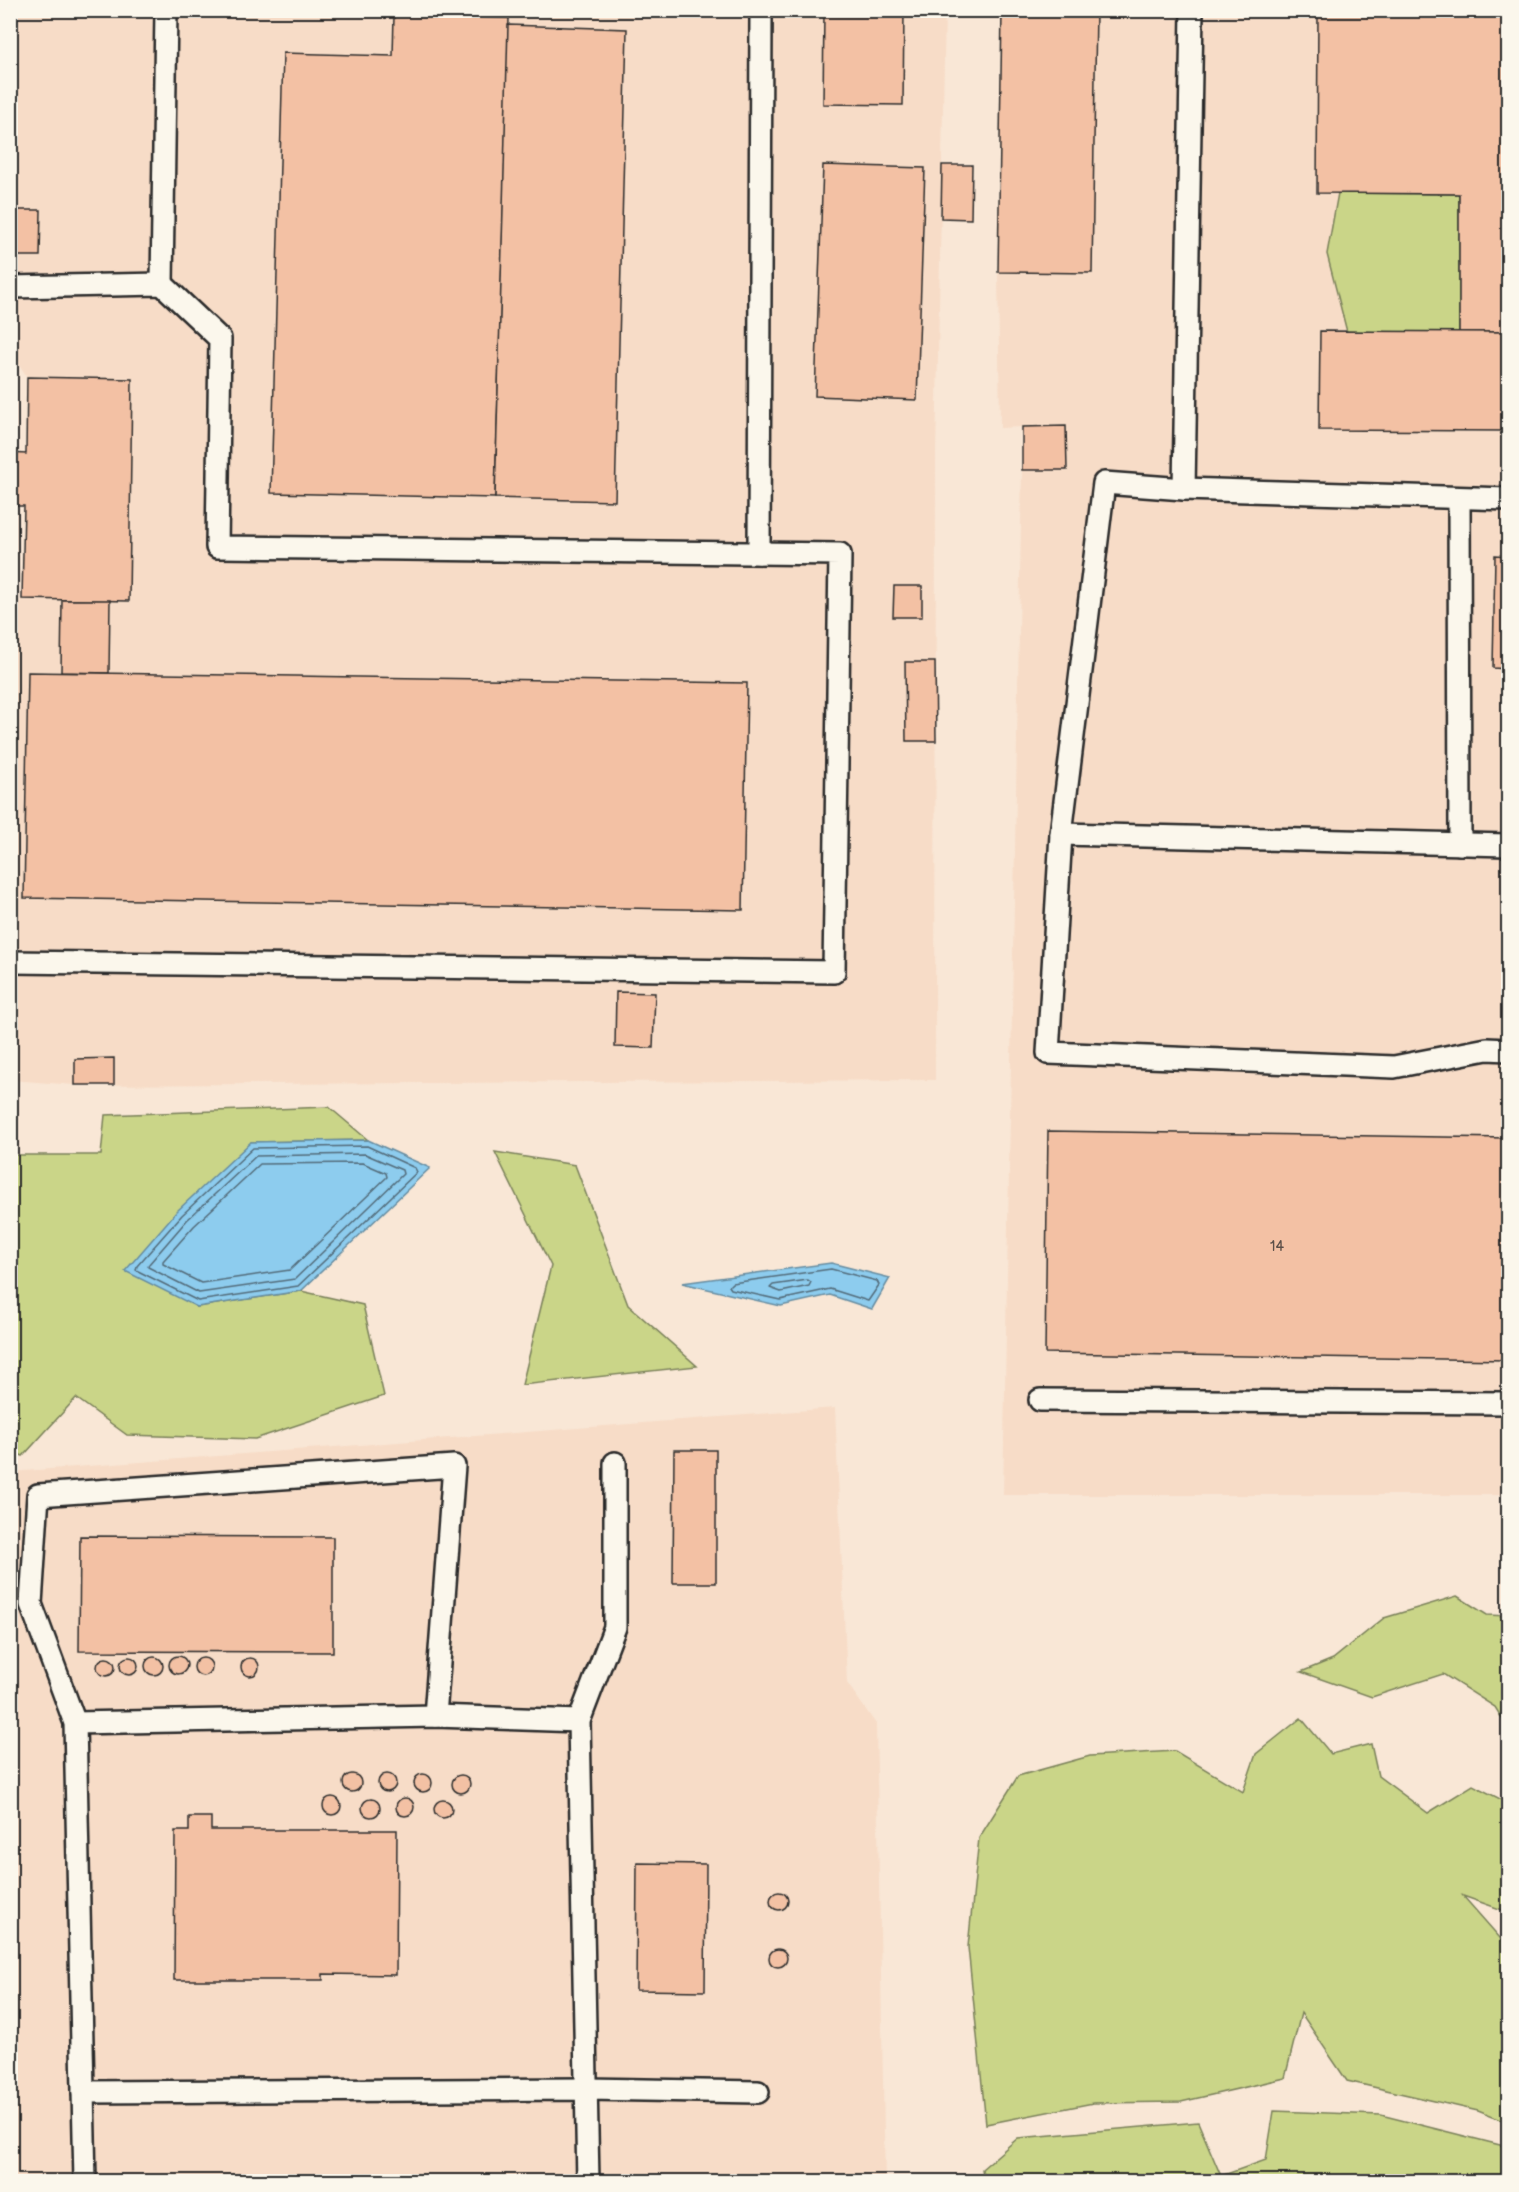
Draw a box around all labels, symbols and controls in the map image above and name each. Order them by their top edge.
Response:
house number: 14 [1270,1238,1284,1255]

